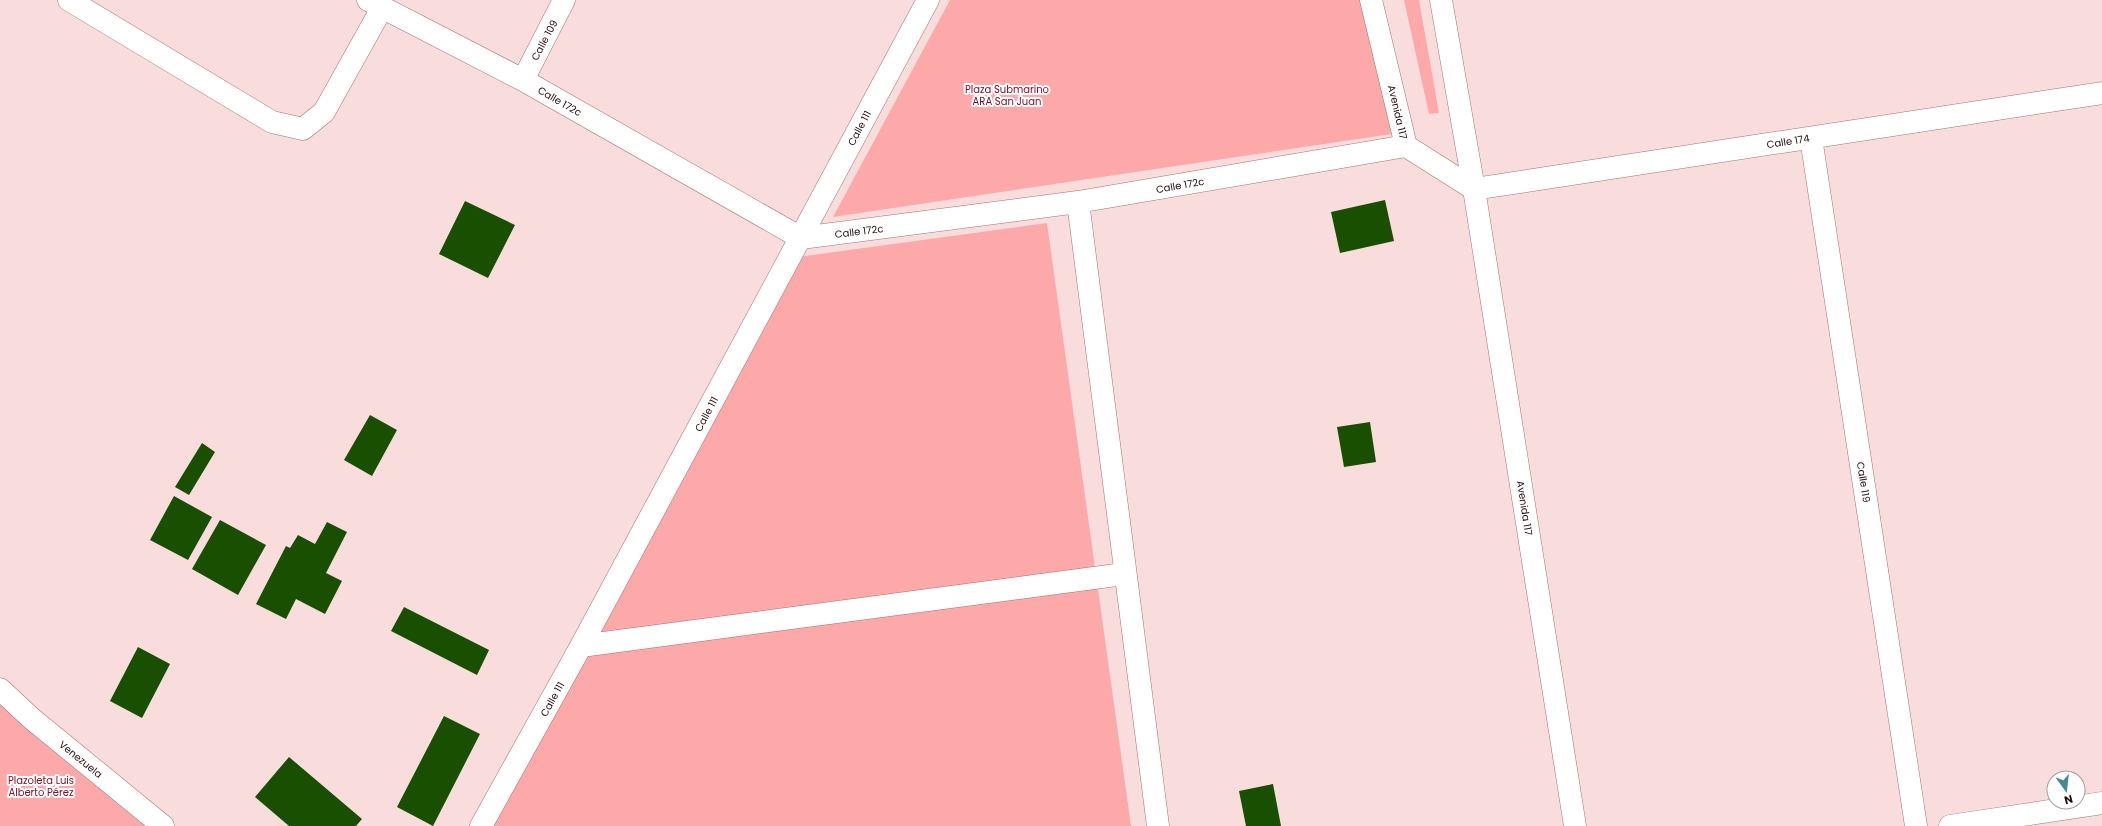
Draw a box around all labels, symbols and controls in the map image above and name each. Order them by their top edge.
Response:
street label: Calle 109 [527,17,561,63]
park label: Plaza Submarino ARA San Juan [965,82,1049,109]
street label: Calle 172c [535,83,585,120]
street label: Avenida 117 [1384,83,1411,141]
street label: Calle 111 [844,108,875,148]
street label: Calle 174 [1766,131,1811,152]
street label: Calle 172c [1155,174,1205,197]
street label: Calle 172c [834,221,884,242]
street label: Calle 111 [691,394,722,434]
street label: Calle 119 [1853,461,1874,503]
street label: Avenida 117 [1513,480,1536,537]
street label: Calle 111 [537,679,568,719]
street label: Venezuela [56,737,106,782]
north arrow [2046,770,2086,810]
park label: Plazoleta Luis Alberto Pérez [8,773,74,800]
text: N [2063,791,2075,808]

